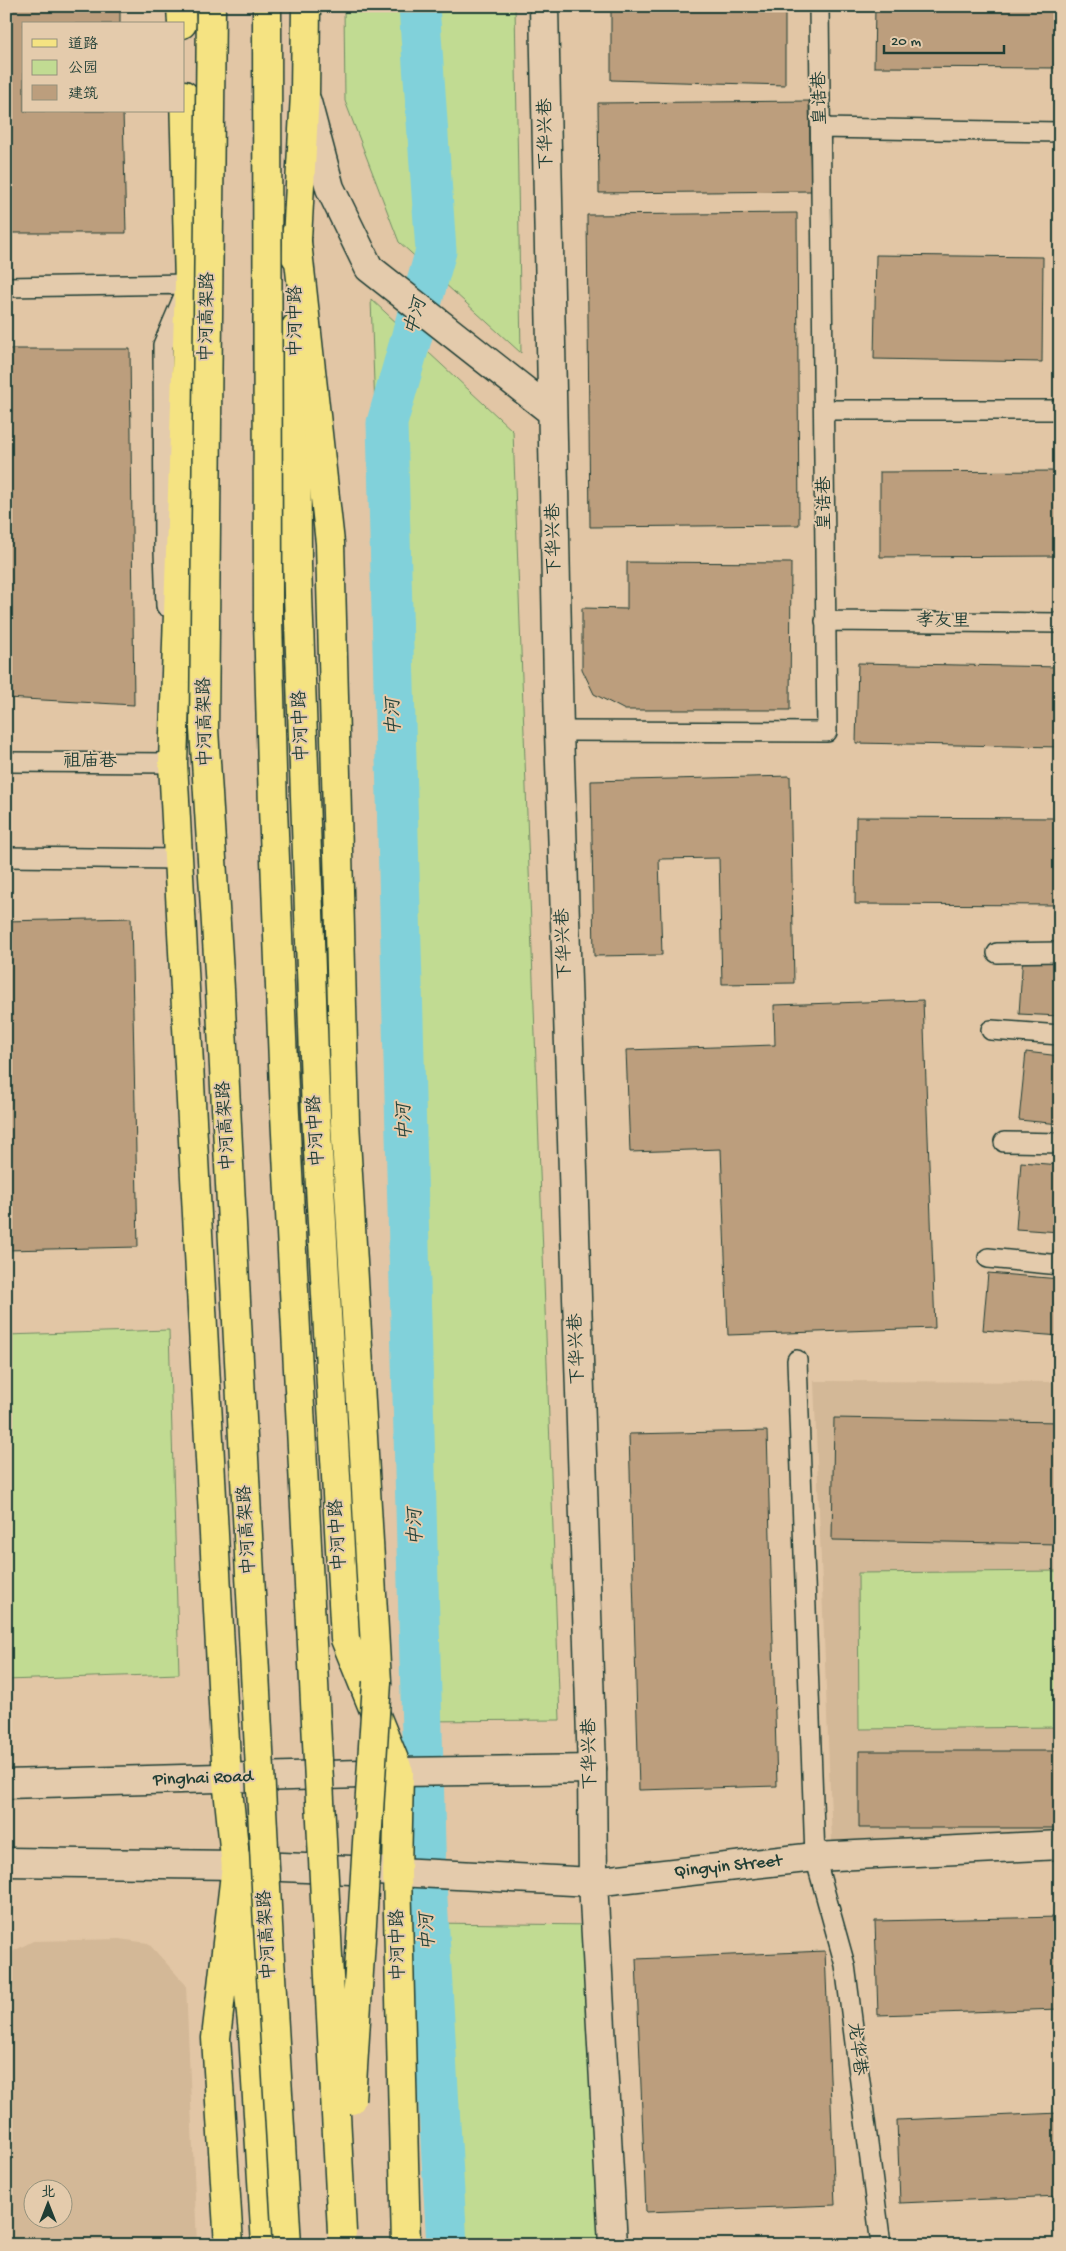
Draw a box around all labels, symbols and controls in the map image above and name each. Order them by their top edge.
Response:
legend [22,22,185,112]
scale bar [884,22,1004,54]
text: 20 m [891,33,921,51]
text: 道路 [68,36,98,54]
text: 公园 [68,60,98,78]
street label: 皇诰巷 [809,71,832,125]
text: 建筑 [68,86,98,104]
street label: 下华兴巷 [535,98,558,170]
street label: 中河高架路 [196,272,219,362]
street label: 中河中路 [285,285,307,357]
water label: 中河 [400,292,434,338]
street label: 皇诰巷 [814,476,836,530]
street label: 下华兴巷 [543,503,566,575]
street label: 孝友里 [916,610,970,633]
street label: 中河高架路 [194,677,217,767]
street label: 中河中路 [289,690,314,762]
water label: 中河 [382,695,407,736]
street label: 祖庙巷 [63,751,117,773]
street label: 下华兴巷 [552,908,577,980]
street label: 中河高架路 [213,1081,240,1172]
street label: 中河中路 [304,1094,329,1168]
water label: 中河 [393,1100,418,1141]
street label: 下华兴巷 [565,1313,590,1385]
street label: 中河高架路 [234,1485,261,1576]
street label: 中河中路 [326,1498,351,1572]
water label: 中河 [404,1505,429,1546]
street label: 下华兴巷 [579,1718,602,1790]
street label: Pinghai Road [152,1767,255,1791]
street label: Qingyin Street [673,1851,785,1883]
street label: 中河高架路 [254,1890,281,1981]
street label: 中河中路 [387,1909,410,1981]
water label: 中河 [415,1909,441,1952]
street label: 龙华巷 [842,2021,871,2077]
north arrow [22,2178,72,2228]
text: 北 [41,2185,55,2202]

